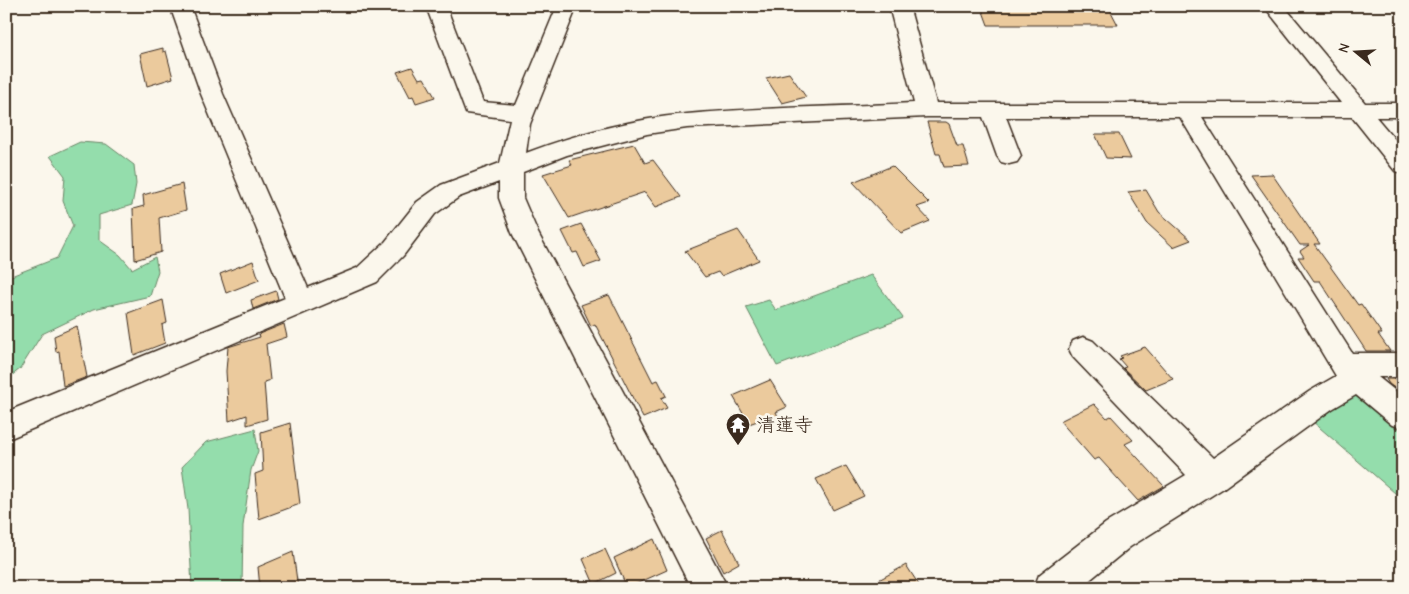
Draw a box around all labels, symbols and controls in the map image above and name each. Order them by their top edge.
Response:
north arrow [1332,28,1382,78]
text: N [1335,41,1354,55]
temple icon: 清蓮寺 [725,412,751,446]
place label: 清蓮寺 [756,414,813,436]

